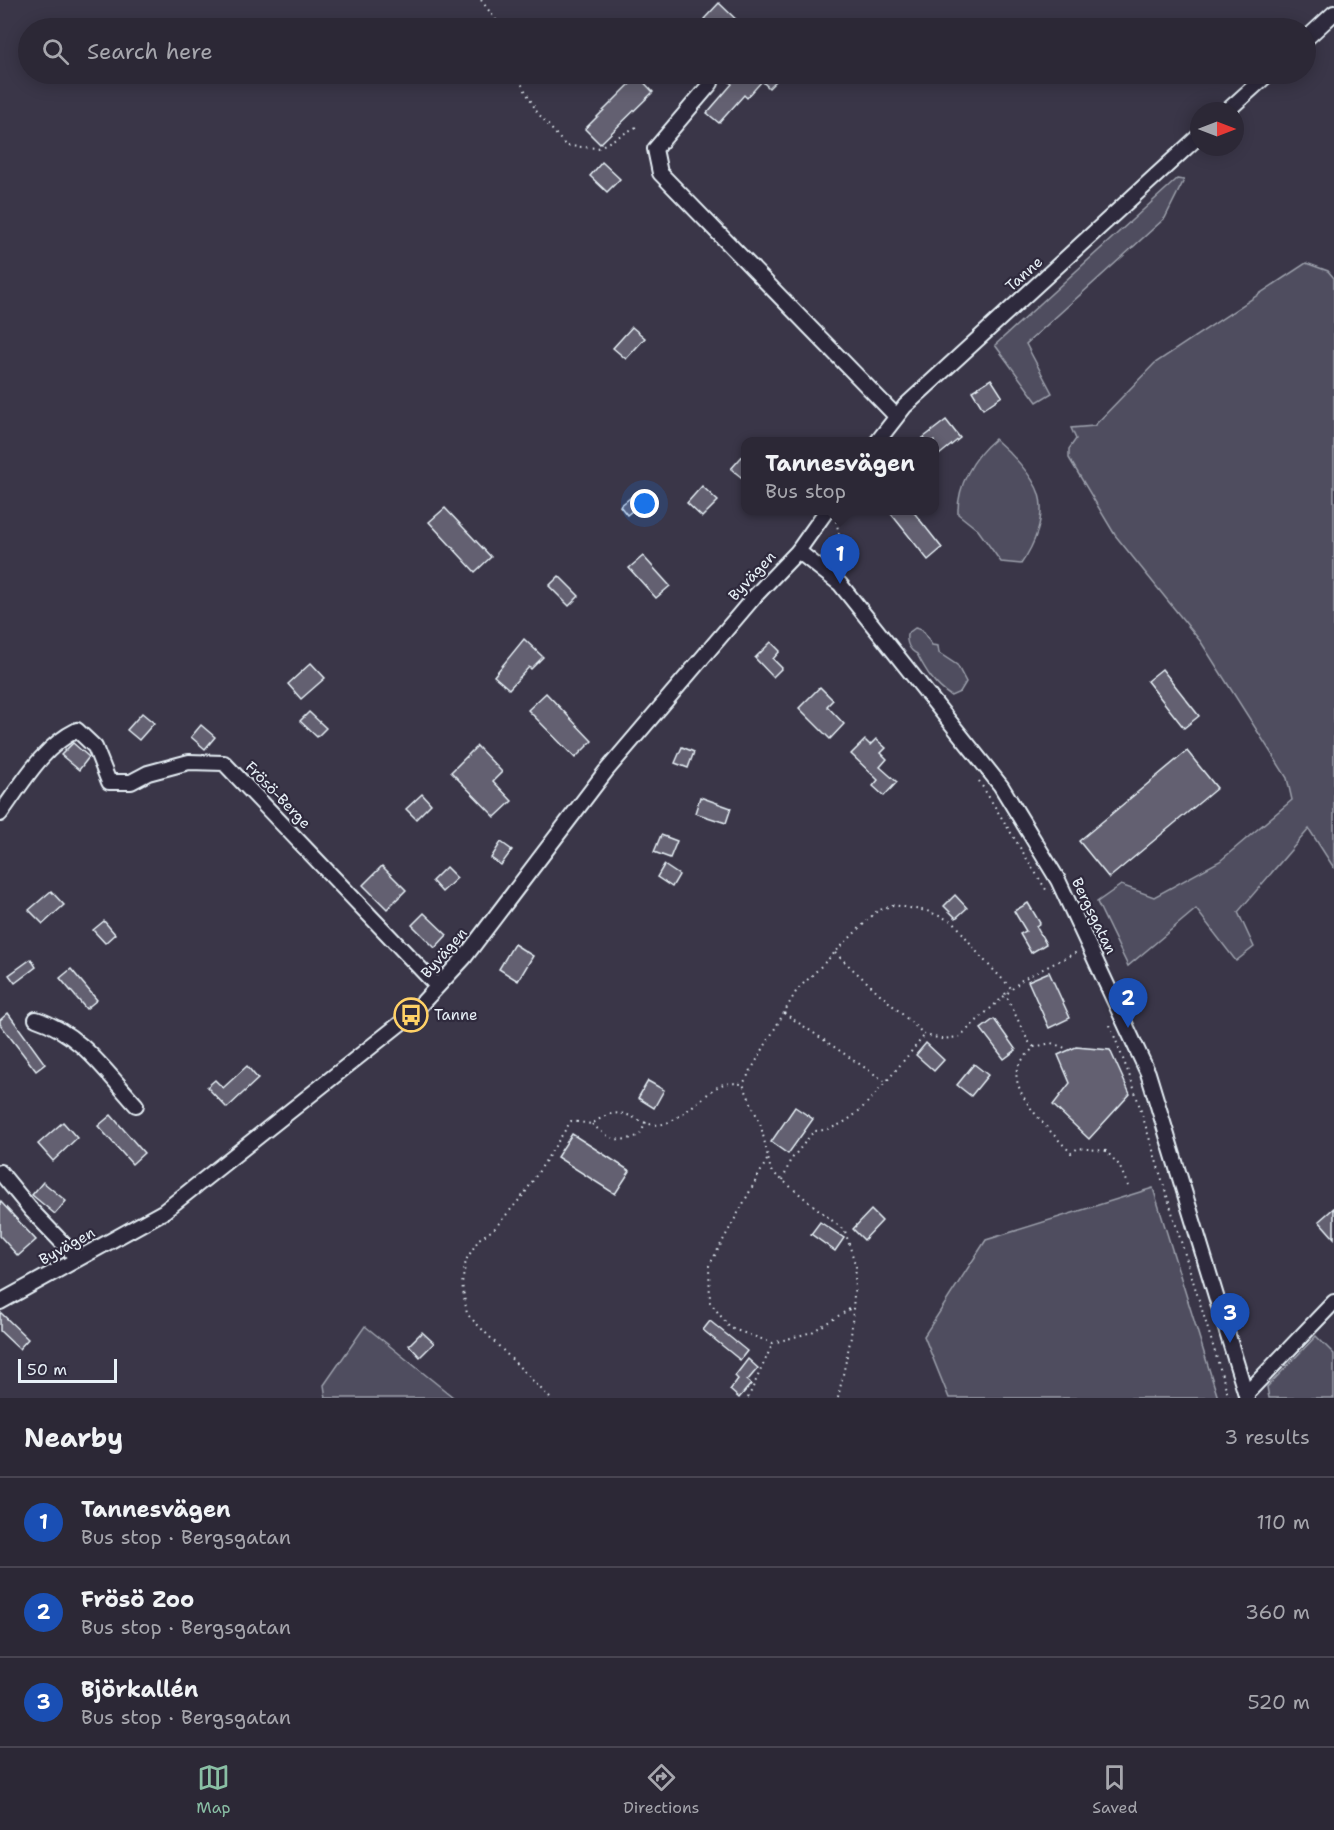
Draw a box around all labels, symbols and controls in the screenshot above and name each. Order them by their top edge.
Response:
search box [18,18,1316,84]
icon: search [39,35,72,68]
text: Search here [87,37,213,66]
north arrow [1190,102,1244,156]
street label: Tanne [1001,252,1047,296]
popup [741,437,939,515]
text: Tannesvägen [765,449,915,478]
text: Bus stop [765,478,846,504]
your location [630,489,659,518]
pin: 1 [820,534,860,584]
street label: Byvägen [724,547,780,605]
street label: Frösö-Berge [241,757,315,833]
street label: Bergsgatan [1067,875,1121,957]
street label: Byvägen [416,923,472,983]
pin: 2 [1108,978,1148,1028]
bus stop icon: Tanne [393,997,429,1033]
place label: Tanne [434,1005,478,1025]
street label: Byvägen [36,1222,98,1270]
pin: 3 [1210,1294,1250,1343]
scale bar [18,1356,117,1384]
text: 50 m [27,1359,67,1380]
text: Nearby [24,1420,123,1455]
text: 3 results [1224,1424,1310,1450]
text: Tannesvägen [81,1495,231,1524]
text: 1 [39,1509,48,1535]
text: 110 m [1256,1509,1310,1535]
text: Bus stop · Bergsgatan [81,1524,291,1550]
text: Frösö Zoo [81,1585,194,1614]
text: 2 [37,1599,51,1625]
text: 360 m [1245,1599,1310,1625]
text: Bus stop · Bergsgatan [81,1614,291,1640]
text: Björkallén [81,1675,198,1704]
text: 3 [37,1689,51,1715]
text: 520 m [1247,1689,1310,1715]
text: Bus stop · Bergsgatan [81,1704,291,1730]
tab: Map [196,1761,231,1818]
tab: Directions [623,1761,700,1818]
tab: Saved [1092,1761,1138,1818]

